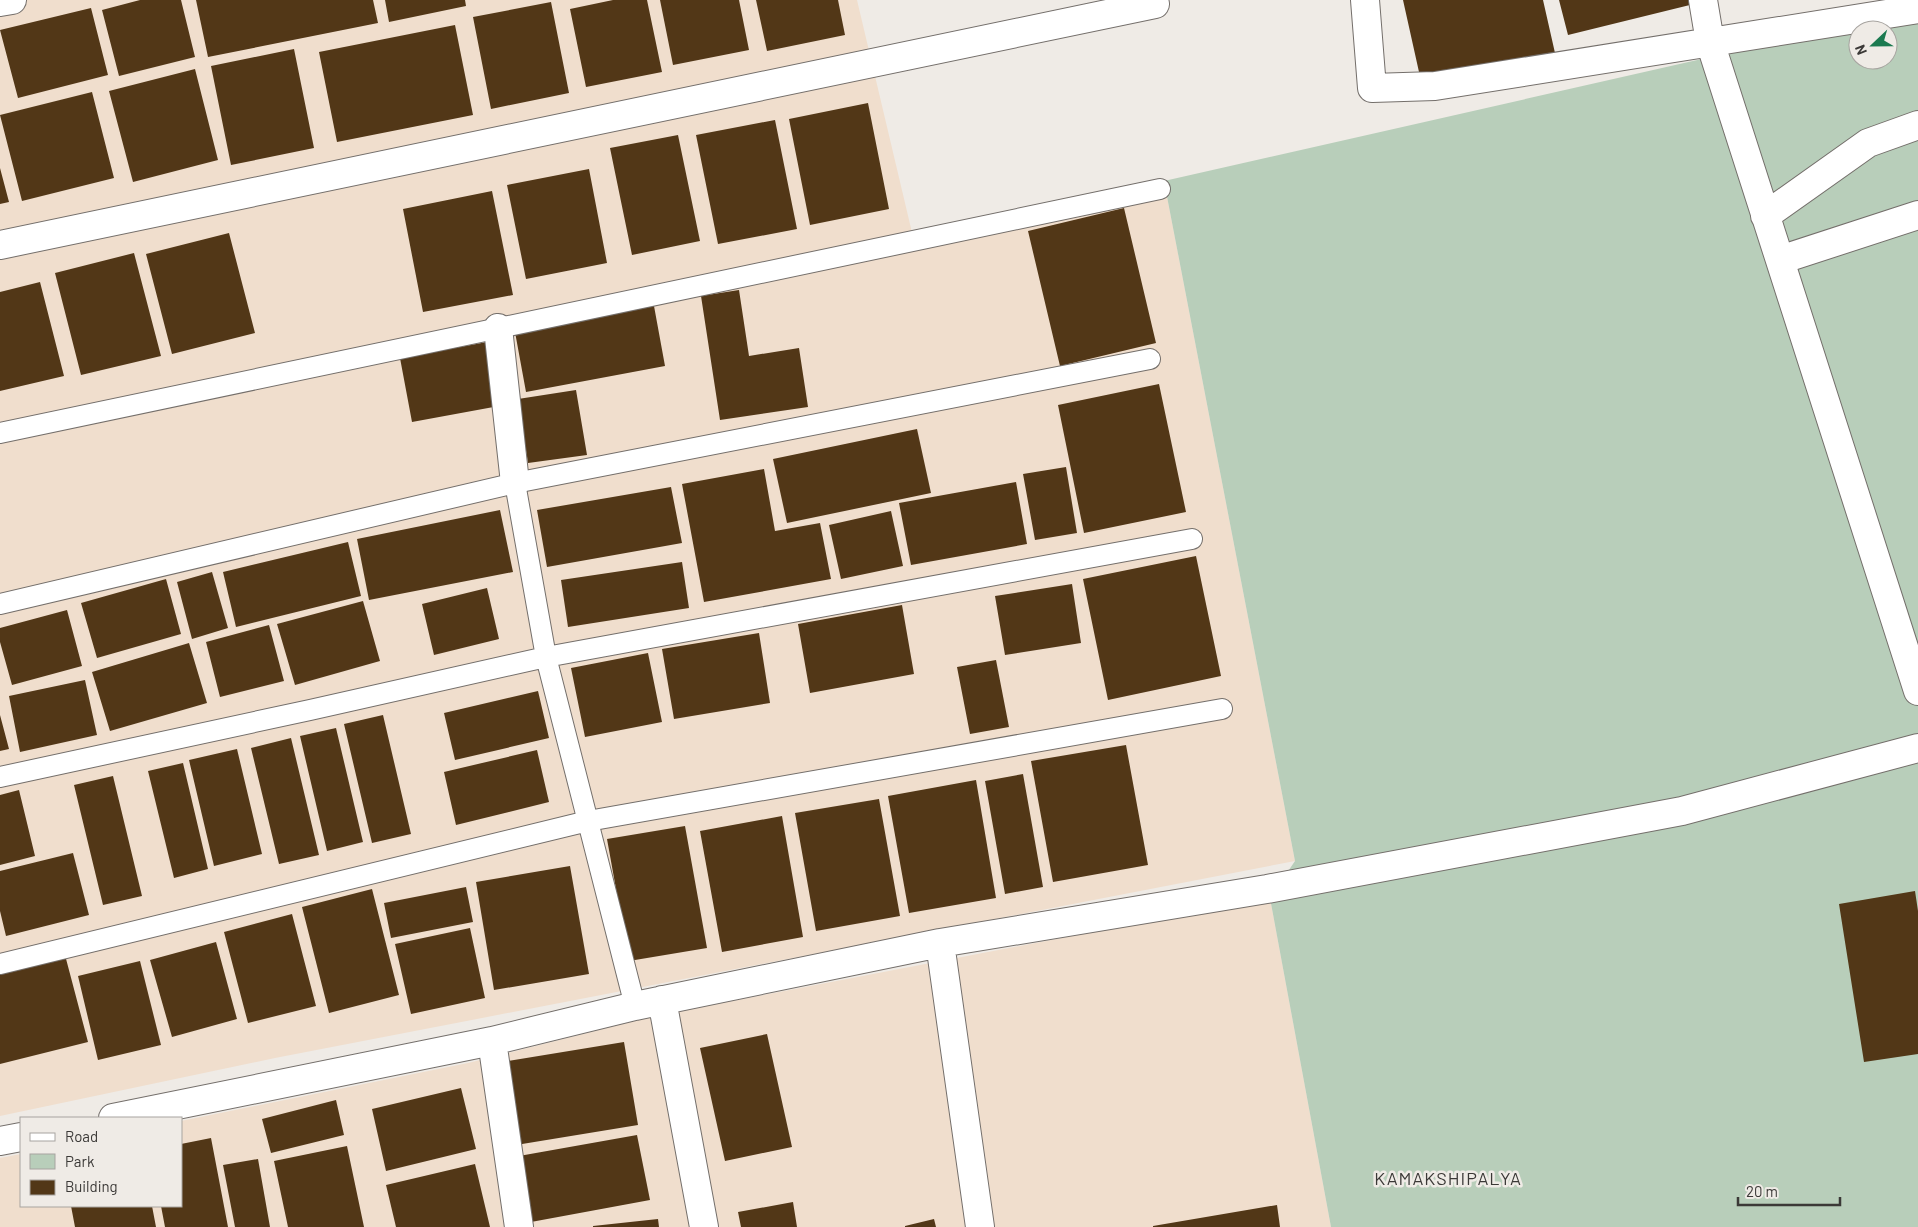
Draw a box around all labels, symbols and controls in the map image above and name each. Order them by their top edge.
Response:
north arrow [1848,20,1898,70]
text: N [1851,43,1870,58]
legend [20,1117,182,1207]
text: Road [65,1127,98,1145]
text: Park [65,1152,95,1170]
district label: KAMAKSHIPALYA [1374,1167,1522,1189]
scale bar [1738,1174,1840,1206]
text: Building [65,1177,118,1195]
text: 20 m [1746,1182,1778,1200]

